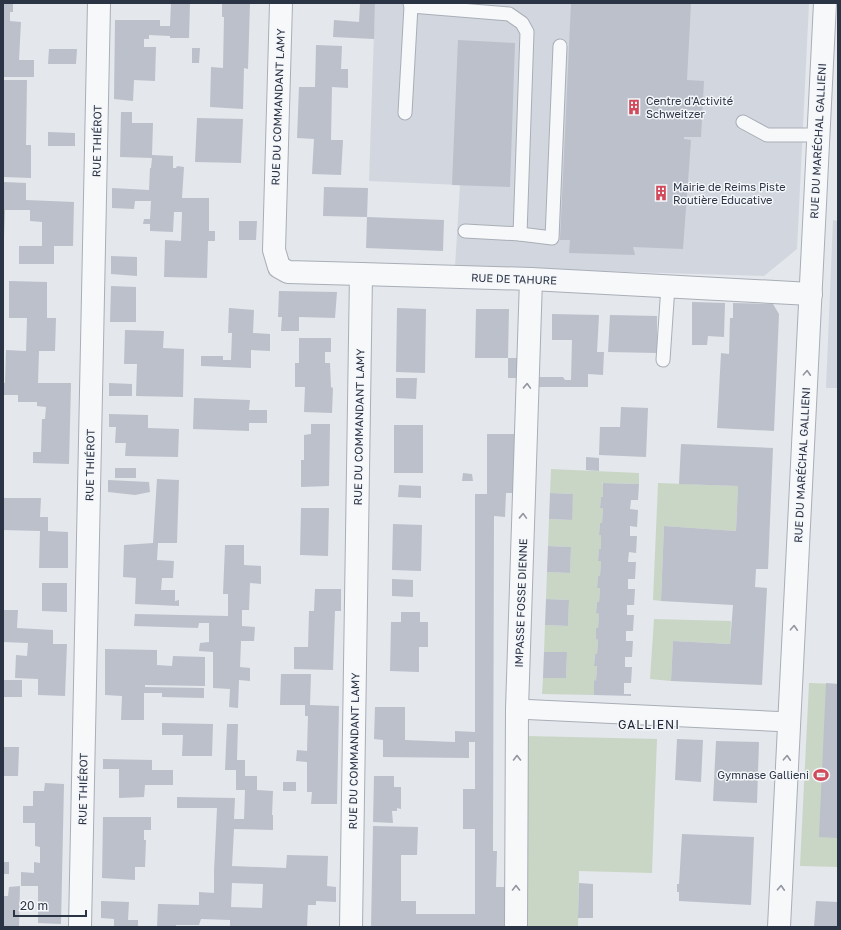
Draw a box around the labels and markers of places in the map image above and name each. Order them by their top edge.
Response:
place label: Centre d'Activité Schweitzer [646,94,733,120]
building icon: Centre d'Activité Schweitzer [625,98,643,116]
place label: Mairie de Reims Piste Routière Educative [673,180,786,206]
building icon: Mairie de Reims Piste Routière Educative [652,184,670,202]
sports icon: Gymnase Gallieni [812,766,830,784]
place label: Gymnase Gallieni [717,768,809,781]

